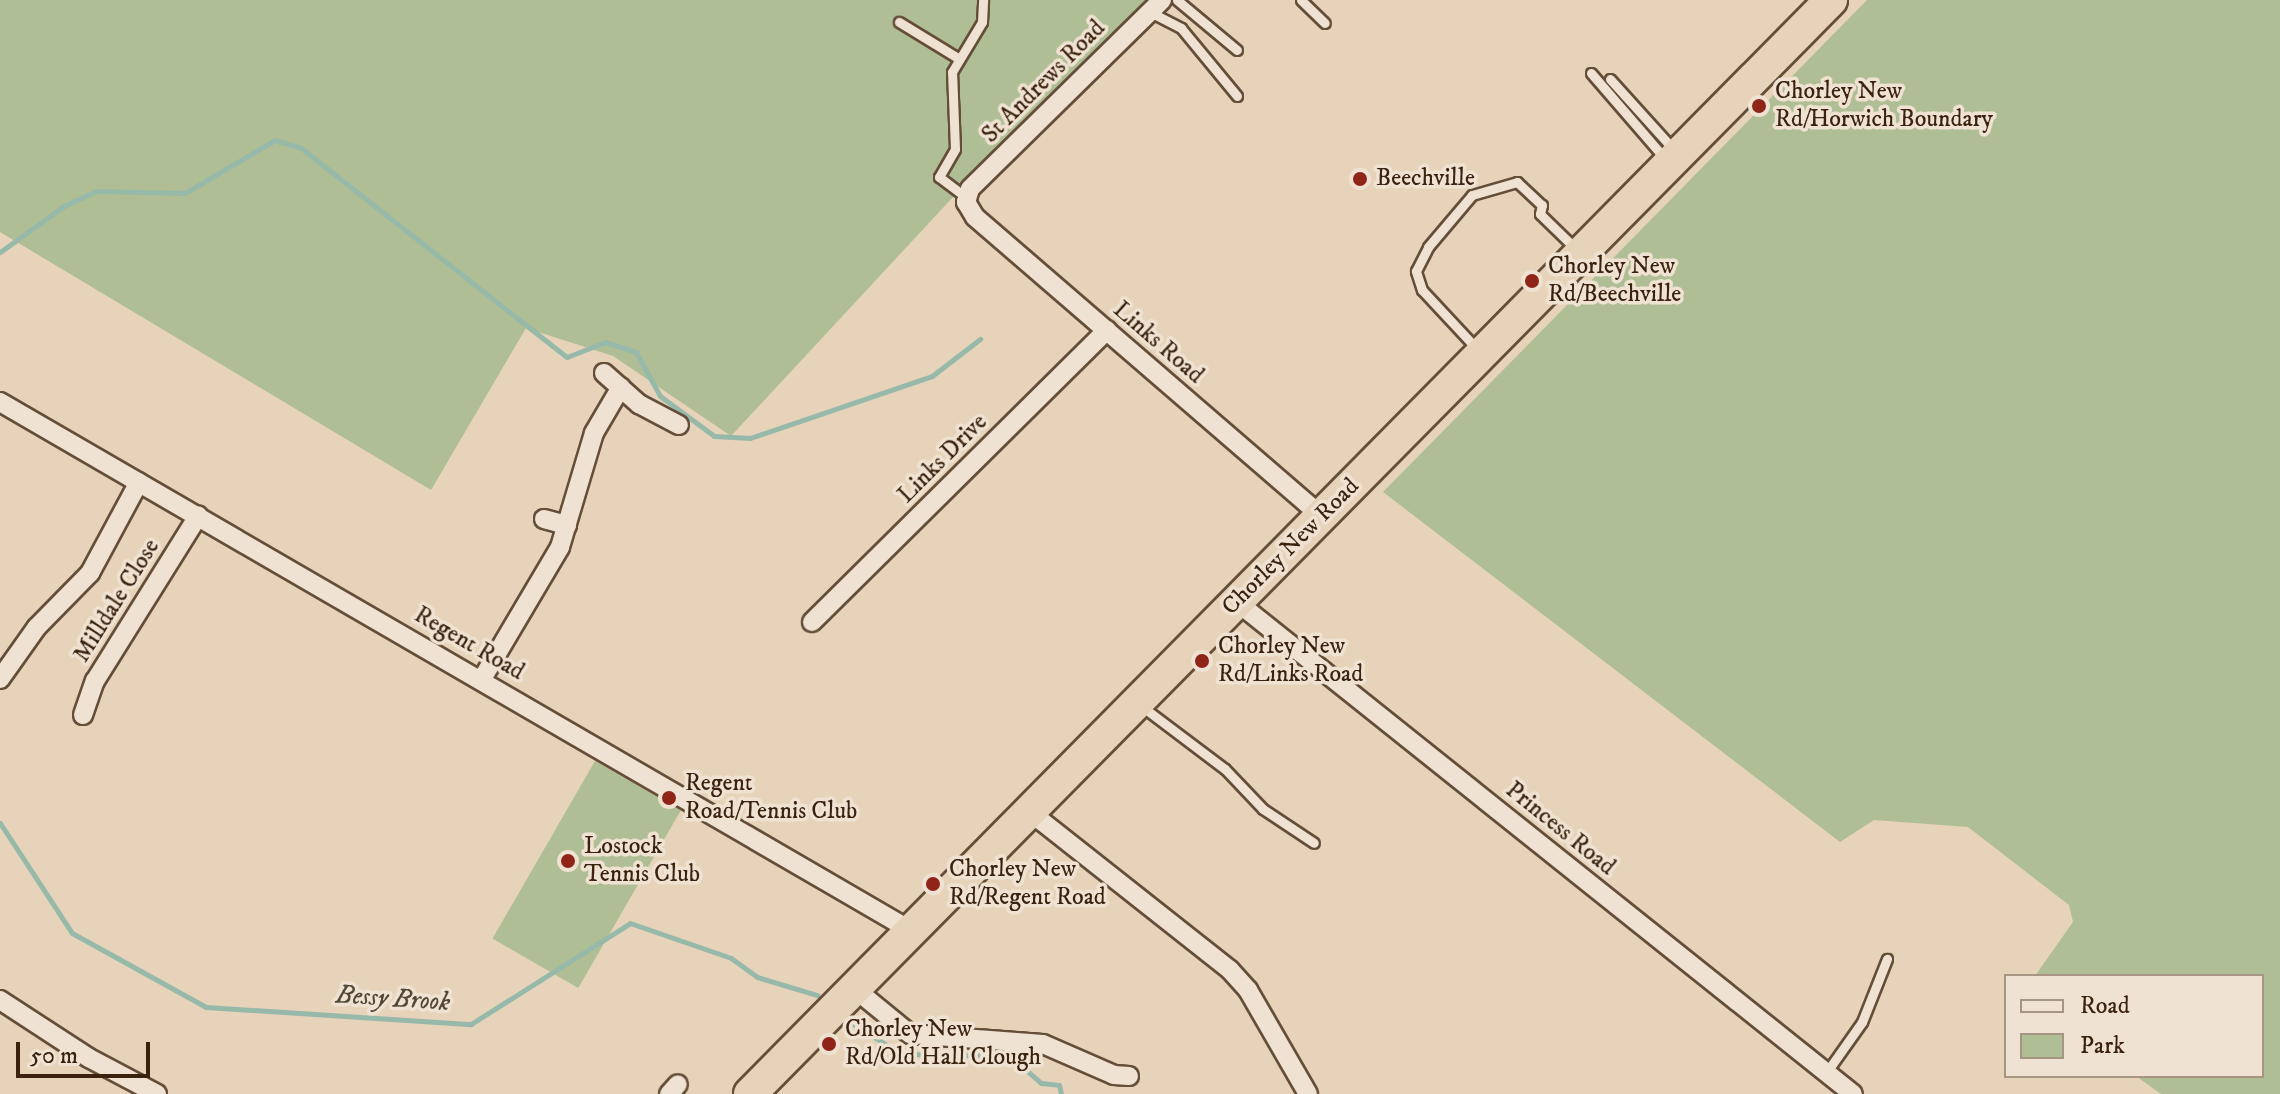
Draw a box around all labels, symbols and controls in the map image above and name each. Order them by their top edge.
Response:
street label: St Andrews Road [976,14,1112,150]
place label: Chorley New Rd/Horwich Boundary [1775,78,1993,134]
marker: Chorley New Rd/Horwich Boundary [1750,97,1768,115]
place label: Beechville [1376,165,1475,193]
marker: Beechville [1351,170,1369,188]
place label: Chorley New Rd/Beechville [1548,253,1681,309]
marker: Chorley New Rd/Beechville [1523,272,1541,290]
street label: Links Road [1107,296,1209,390]
street label: Links Drive [892,408,994,510]
street label: Chorley New Road [1217,473,1365,621]
street label: Milldale Close [68,534,166,668]
street label: Regent Road [409,601,529,687]
place label: Chorley New Rd/Links Road [1218,633,1363,689]
marker: Chorley New Rd/Links Road [1193,652,1211,670]
place label: Regent Road/Tennis Club [685,770,857,826]
street label: Princess Road [1499,776,1621,882]
marker: Regent Road/Tennis Club [660,789,678,807]
place label: Lostock Tennis Club [584,833,700,889]
marker: Lostock Tennis Club [559,852,577,870]
place label: Chorley New Rd/Regent Road [949,856,1106,912]
marker: Chorley New Rd/Regent Road [924,875,942,893]
legend [2004,974,2264,1078]
water label: Bessy Brook [335,979,451,1019]
text: Road [2080,991,2130,1021]
place label: Chorley New Rd/Old Hall Clough [845,1016,1041,1072]
scale bar [20,1026,154,1076]
text: Park [2080,1031,2125,1061]
marker: Chorley New Rd/Old Hall Clough [820,1035,838,1053]
text: 50 m [30,1041,78,1071]

